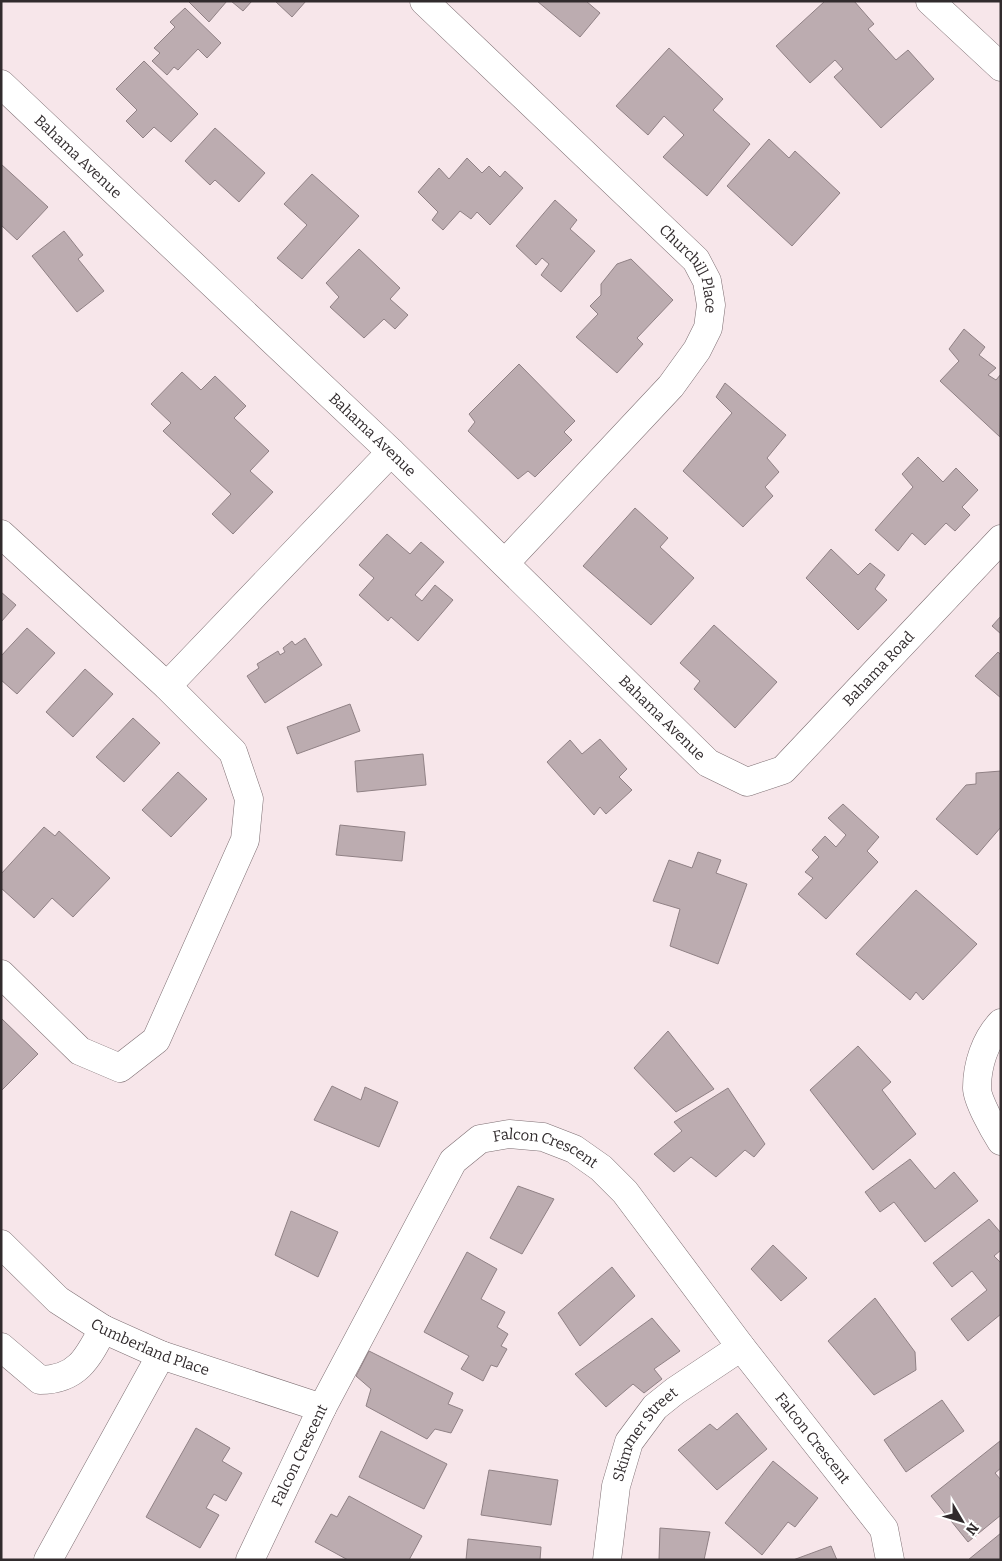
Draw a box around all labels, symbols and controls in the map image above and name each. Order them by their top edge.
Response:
street label: Bahama Avenue [31,111,126,202]
street label: Churchill Place [655,221,720,314]
street label: Bahama Avenue [325,389,420,480]
street label: Bahama Road [839,627,918,710]
street label: Bahama Avenue [615,672,709,764]
street label: Falcon Crescent [491,1125,602,1172]
street label: Cumberland Place [87,1315,212,1379]
street label: Skimmer Street [609,1383,682,1484]
street label: Falcon Crescent [771,1389,854,1488]
street label: Falcon Crescent [268,1401,332,1509]
north arrow [937,1496,987,1546]
text: N [962,1519,982,1538]

